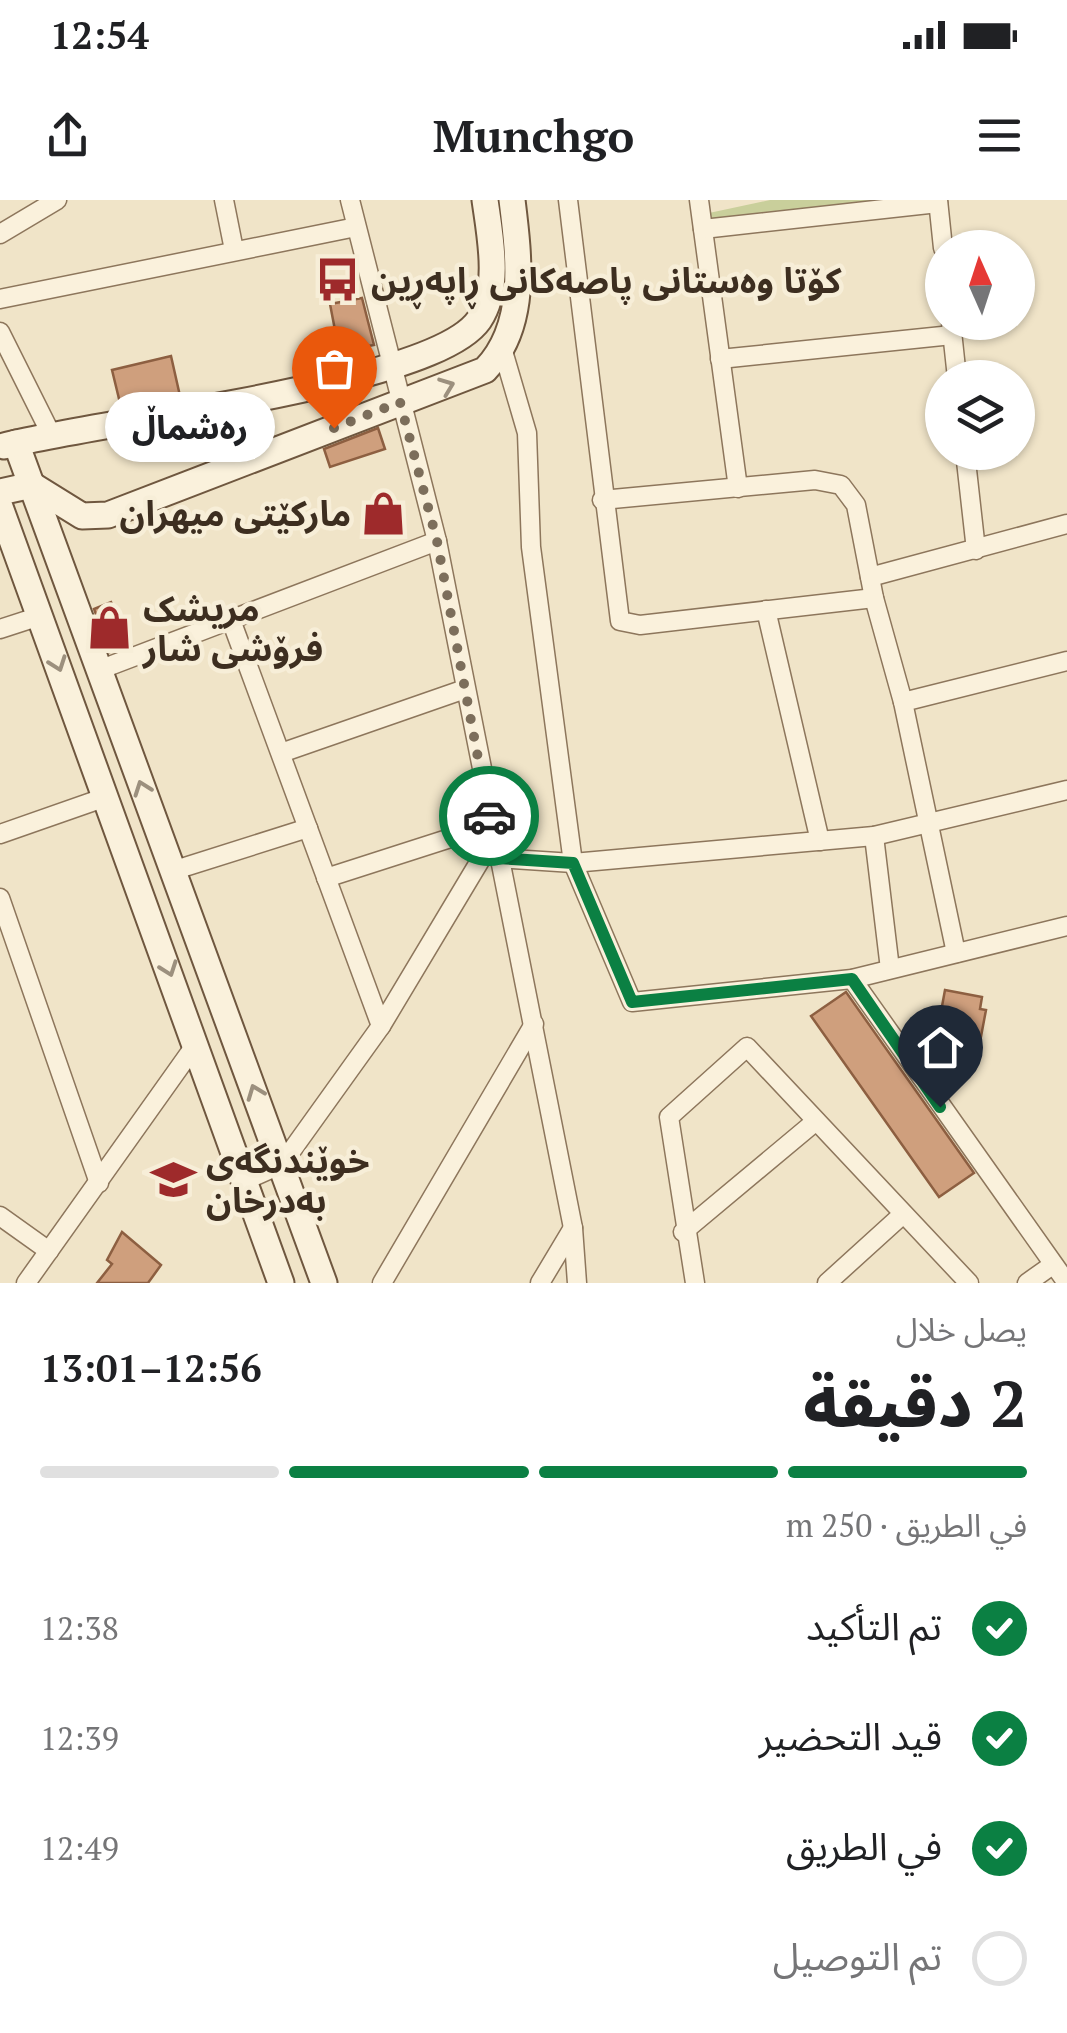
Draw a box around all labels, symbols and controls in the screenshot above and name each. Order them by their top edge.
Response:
text: 12:54 [50,10,149,60]
text: Munchgo [433,105,634,165]
icon: share [40,108,95,163]
icon: menu [972,108,1027,163]
north arrow [925,230,1035,340]
map controls [925,230,1035,470]
bus stop icon: كۆتا وەستانی پاصەکانی ڕاپەڕین [314,256,362,304]
place label: كۆتا وەستانی پاصەکانی ڕاپەڕین [371,257,842,310]
pin [292,326,377,429]
icon: bag [307,341,362,396]
button: layers [925,360,1035,470]
one-way arrow [437,377,455,397]
callout: رەشماڵ [104,393,274,463]
text: رەشماڵ [132,406,248,448]
shop icon: مارکێتی میهران [360,489,408,537]
place label: مارکێتی میهران [120,490,351,536]
place label: مریشک فرۆشی شار [141,585,323,671]
shop icon: مریشک فرۆشی شار [86,604,134,652]
one-way arrow [46,654,67,671]
courier [439,766,539,866]
one-way arrow [133,780,154,797]
icon: car [462,789,517,844]
one-way arrow [157,960,178,977]
pin [898,1005,983,1108]
icon: home [913,1020,968,1075]
one-way arrow [246,1085,267,1102]
place label: خوێندنگەی بەدرخان [206,1137,369,1223]
school or university icon: خوێندنگەی بەدرخان [149,1156,197,1204]
text: يصل خلال [896,1308,1027,1350]
text: 12:56–13:01 [40,1343,262,1393]
text: 2 دقيقة [803,1359,1027,1446]
text: في الطريق · 250 m [786,1504,1027,1546]
text: تم التأكيد [806,1601,942,1651]
icon: check [972,1601,1027,1656]
text: 12:38 [40,1607,119,1649]
text: قيد التحضير [759,1711,942,1761]
icon: check [972,1711,1027,1766]
text: 12:39 [40,1717,119,1759]
text: في الطريق [786,1821,942,1871]
icon: check [972,1821,1027,1876]
text: 12:49 [40,1827,119,1869]
text: تم التوصيل [773,1931,942,1981]

